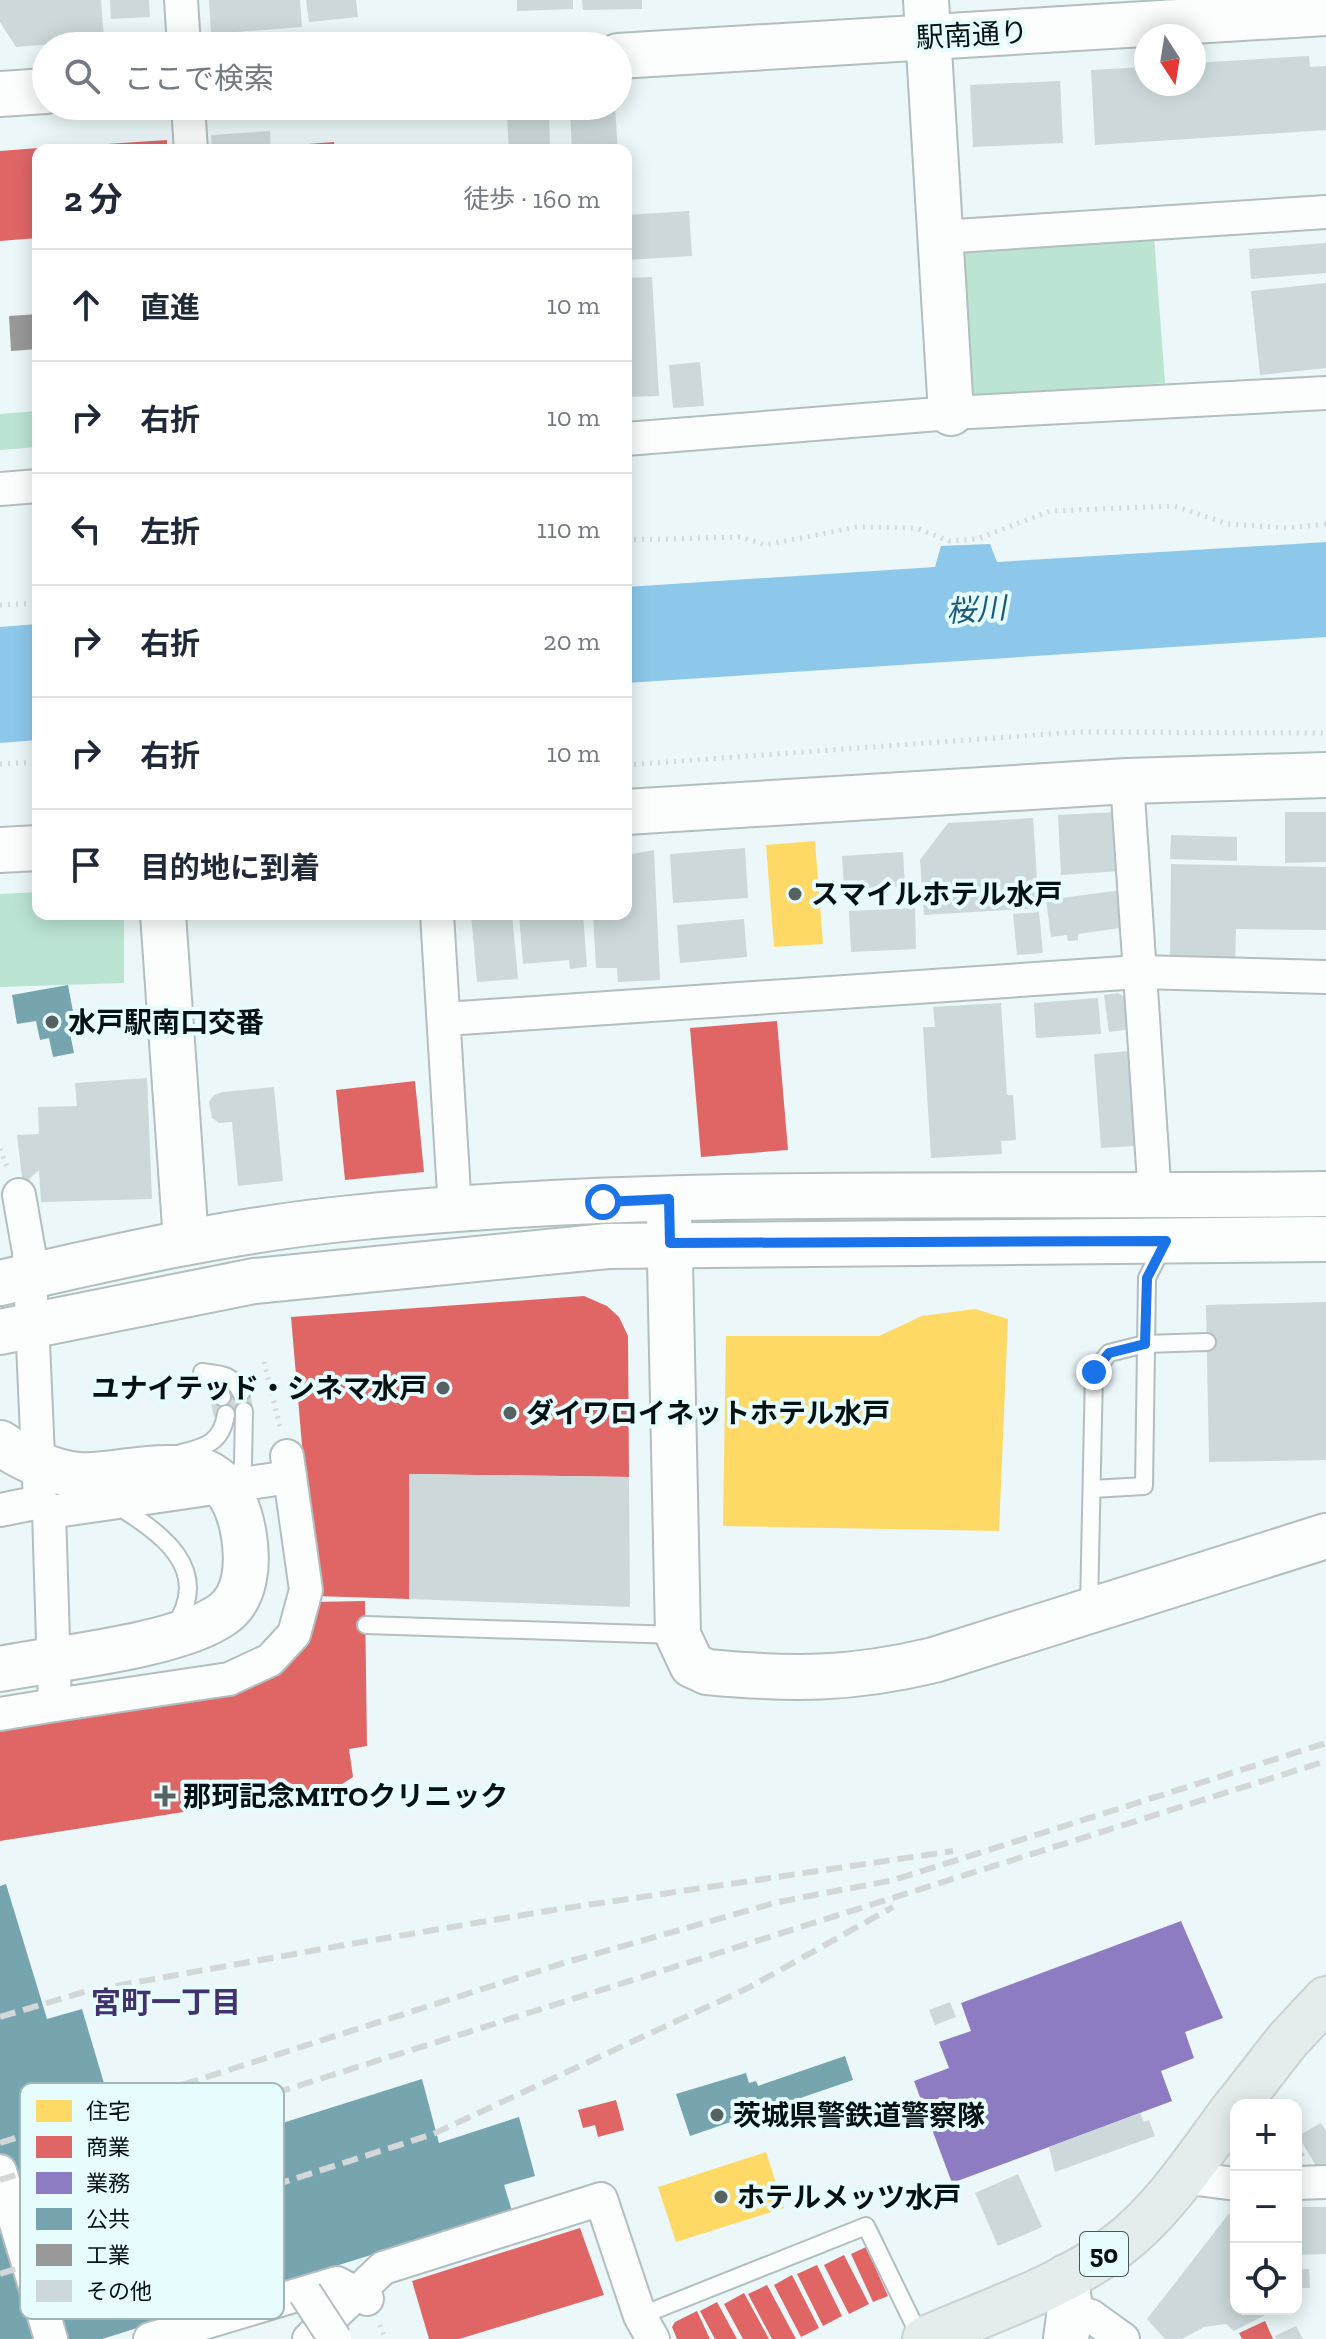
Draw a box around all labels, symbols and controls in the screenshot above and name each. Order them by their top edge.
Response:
street label: 駅南通り [915,16,1029,54]
north arrow [1134,24,1206,96]
search box [32,32,632,120]
icon: search [60,54,104,98]
text: ここで検索 [124,61,274,97]
text: 2 分 [64,179,123,220]
text: 徒歩 · 160 m [463,183,600,215]
icon: ahead [64,283,108,327]
text: 10 m [547,289,600,321]
text: 直進 [140,290,200,326]
icon: right [64,395,108,439]
text: 10 m [547,401,600,433]
text: 右折 [140,402,200,438]
icon: left [64,507,108,551]
text: 110 m [537,513,600,545]
text: 左折 [140,514,200,550]
water label: 桜川 [945,590,1010,630]
icon: right [64,619,108,663]
text: 20 m [543,625,600,657]
text: 右折 [140,626,200,662]
icon: right [64,731,108,775]
text: 10 m [547,737,600,769]
text: 右折 [140,738,200,774]
icon: arrive [64,843,108,887]
text: 目的地に到着 [140,850,320,886]
place label: スマイルホテル水戸 [811,878,1062,911]
marker: スマイルホテル水戸 [786,885,804,903]
place label: 水戸駅南口交番 [68,1006,264,1039]
marker: 水戸駅南口交番 [43,1013,61,1031]
route start [585,1184,621,1220]
route end [1076,1354,1112,1390]
place label: ユナイテッド・シネマ水戸 [92,1372,427,1405]
marker: ユナイテッド・シネマ水戸 [434,1379,452,1397]
place label: ダイワロイネットホテル水戸 [526,1397,890,1430]
marker: ダイワロイネットホテル水戸 [501,1404,519,1422]
place label: 那珂記念MITOクリニック [183,1780,508,1813]
marker: 那珂記念MITOクリニック [154,1785,176,1807]
district label: 宮町一丁目 [91,1985,241,2021]
legend [20,2083,284,2319]
text: 住宅 [86,2098,130,2125]
place label: 茨城県警鉄道警察隊 [733,2099,985,2132]
map controls [1230,2099,1302,2315]
button: + [1230,2099,1302,2171]
marker: 茨城県警鉄道警察隊 [708,2106,726,2124]
text: 商業 [86,2134,130,2161]
text: 業務 [86,2170,130,2197]
button: − [1230,2171,1302,2243]
place label: ホテルメッツ水戸 [737,2181,961,2214]
marker: ホテルメッツ水戸 [712,2188,730,2206]
text: 公共 [86,2206,130,2233]
road number: 50 [1080,2232,1128,2276]
text: 工業 [86,2242,130,2269]
button: locate [1230,2243,1302,2315]
text: その他 [86,2278,152,2305]

